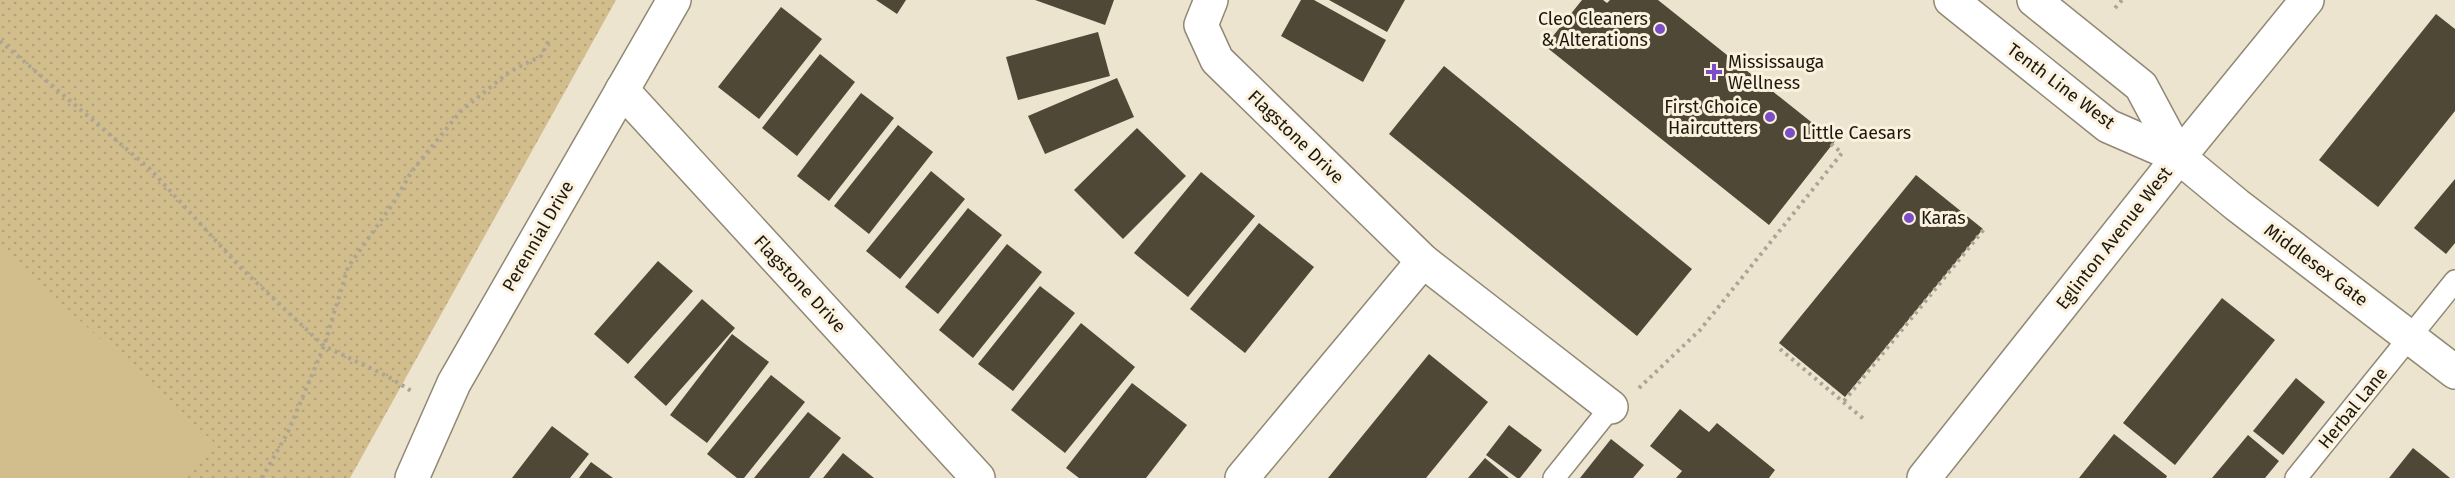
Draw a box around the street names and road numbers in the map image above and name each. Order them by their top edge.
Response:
street label: Tenth Line West [2003,38,2120,134]
street label: Flagstone Drive [1243,86,1349,188]
street label: Eglinton Avenue West [2051,162,2177,314]
street label: Perennial Drive [497,177,579,295]
street label: Middlesex Gate [2260,219,2372,311]
street label: Flagstone Drive [749,231,851,337]
street label: Herbal Lane [2314,363,2392,453]

